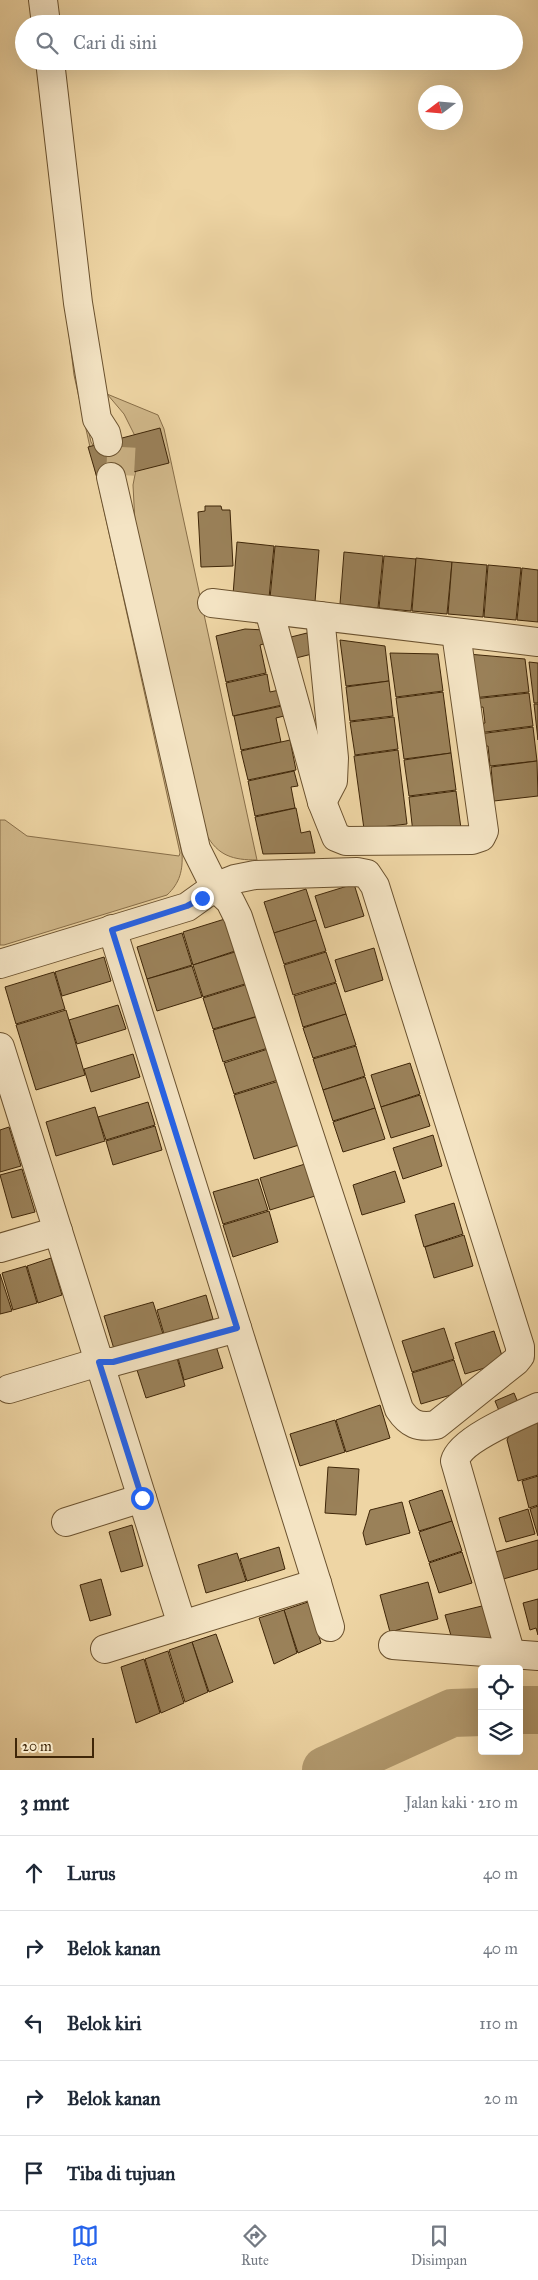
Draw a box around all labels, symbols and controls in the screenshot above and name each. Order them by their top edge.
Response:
search box [15,15,523,70]
icon: search [33,29,61,57]
text: Cari di sini [73,31,157,54]
north arrow [418,85,463,130]
route end [191,887,214,910]
route start [131,1487,154,1510]
map controls [478,1665,523,1755]
button: locate [478,1665,523,1710]
button: layers [478,1710,523,1755]
scale bar [15,1735,94,1758]
text: 20 m [22,1738,52,1755]
text: 3 mnt [20,1790,69,1816]
text: Jalan kaki · 210 m [405,1793,518,1812]
icon: ahead [20,1859,48,1887]
text: Lurus [67,1862,115,1885]
text: 40 m [483,1864,518,1883]
icon: right [20,1934,48,1962]
text: Belok kanan [67,1937,161,1960]
text: 40 m [483,1939,518,1958]
icon: left [20,2009,48,2037]
text: Belok kiri [67,2012,141,2035]
text: 110 m [479,2014,518,2033]
icon: right [20,2084,48,2112]
text: Belok kanan [67,2087,161,2110]
text: 20 m [484,2089,518,2108]
icon: arrive [20,2159,48,2187]
text: Tiba di tujuan [67,2162,175,2185]
tab: Peta [71,2222,99,2269]
tab: Rute [241,2222,269,2269]
tab: Disimpan [411,2222,467,2269]

